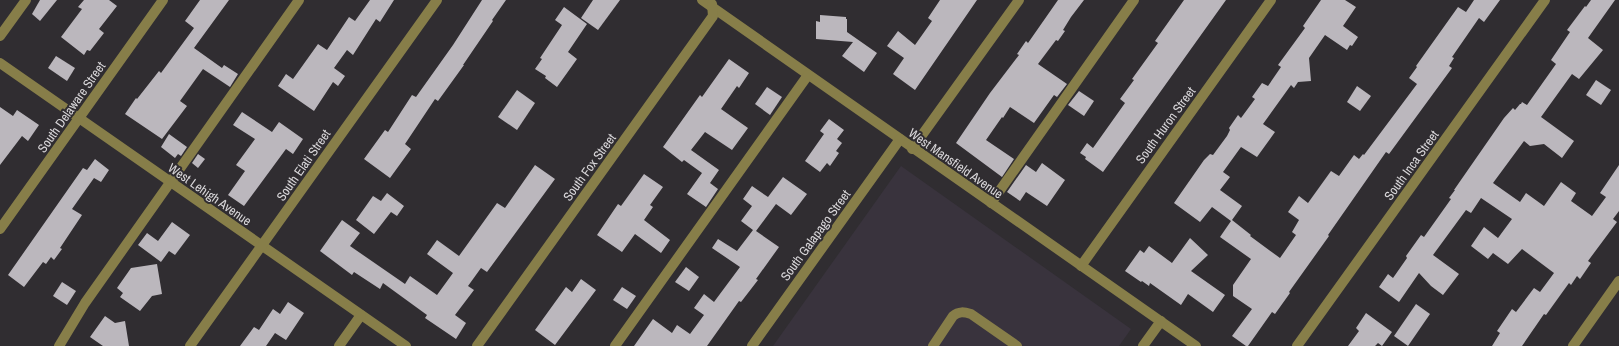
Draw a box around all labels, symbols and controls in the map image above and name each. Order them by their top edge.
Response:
street label: South Delaware Street [34,58,109,156]
street label: South Huron Street [1132,83,1199,167]
street label: West Mansfield Avenue [905,124,1006,202]
street label: South Elati Street [272,126,334,204]
street label: South Inca Street [1380,127,1443,204]
street label: South Fox Street [559,130,620,204]
street label: West Lehigh Avenue [165,159,255,230]
street label: South Galapago Street [777,186,854,284]

